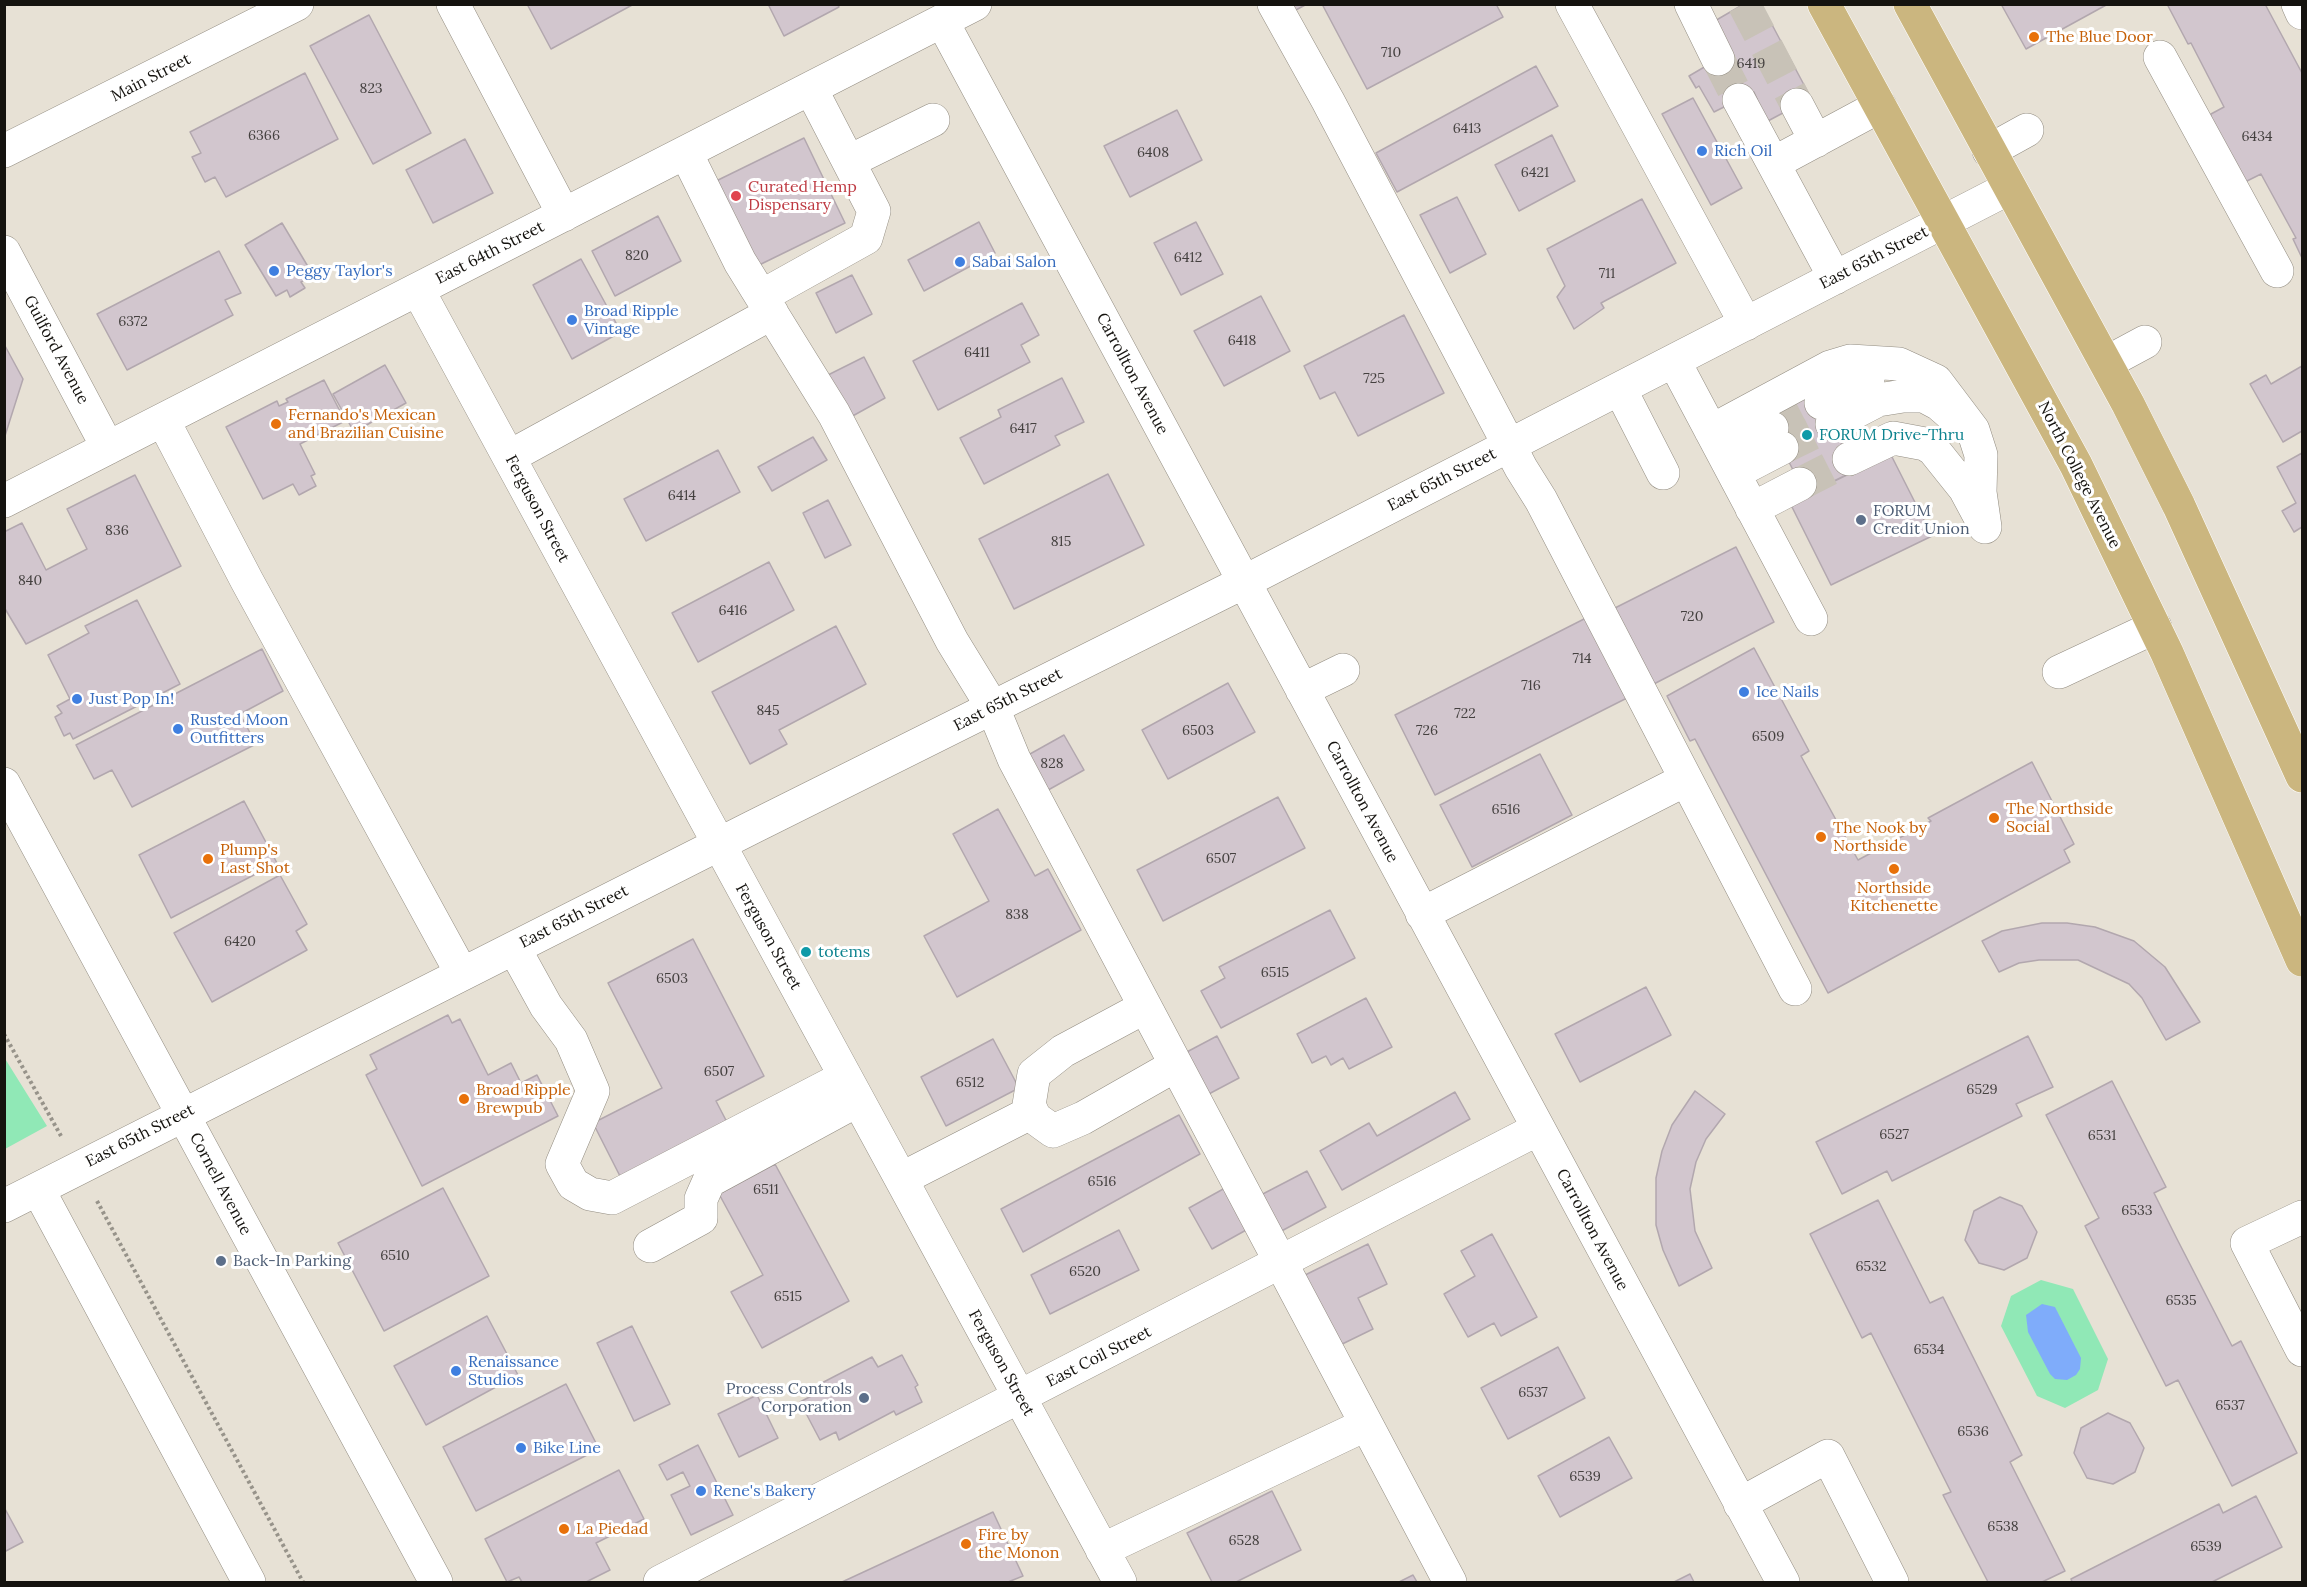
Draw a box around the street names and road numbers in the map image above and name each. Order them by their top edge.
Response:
street label: Main Street [108,50,194,106]
street label: East 64th Street [433,217,547,289]
street label: East 65th Street [1816,222,1932,294]
street label: Guilford Avenue [19,292,93,408]
street label: Carrollton Avenue [1092,310,1172,438]
street label: North College Avenue [2034,398,2124,552]
street label: East 65th Street [1384,444,1500,516]
street label: Ferguson Street [501,452,573,566]
street label: East 65th Street [950,664,1066,736]
street label: Carrollton Avenue [1322,738,1402,866]
street label: East 65th Street [516,881,632,953]
street label: Ferguson Street [731,881,805,993]
street label: East 65th Street [82,1100,198,1172]
street label: Cornell Avenue [185,1130,255,1238]
street label: Carrollton Avenue [1552,1166,1632,1294]
street label: Ferguson Street [964,1307,1038,1419]
street label: East Coil Street [1043,1322,1155,1392]

